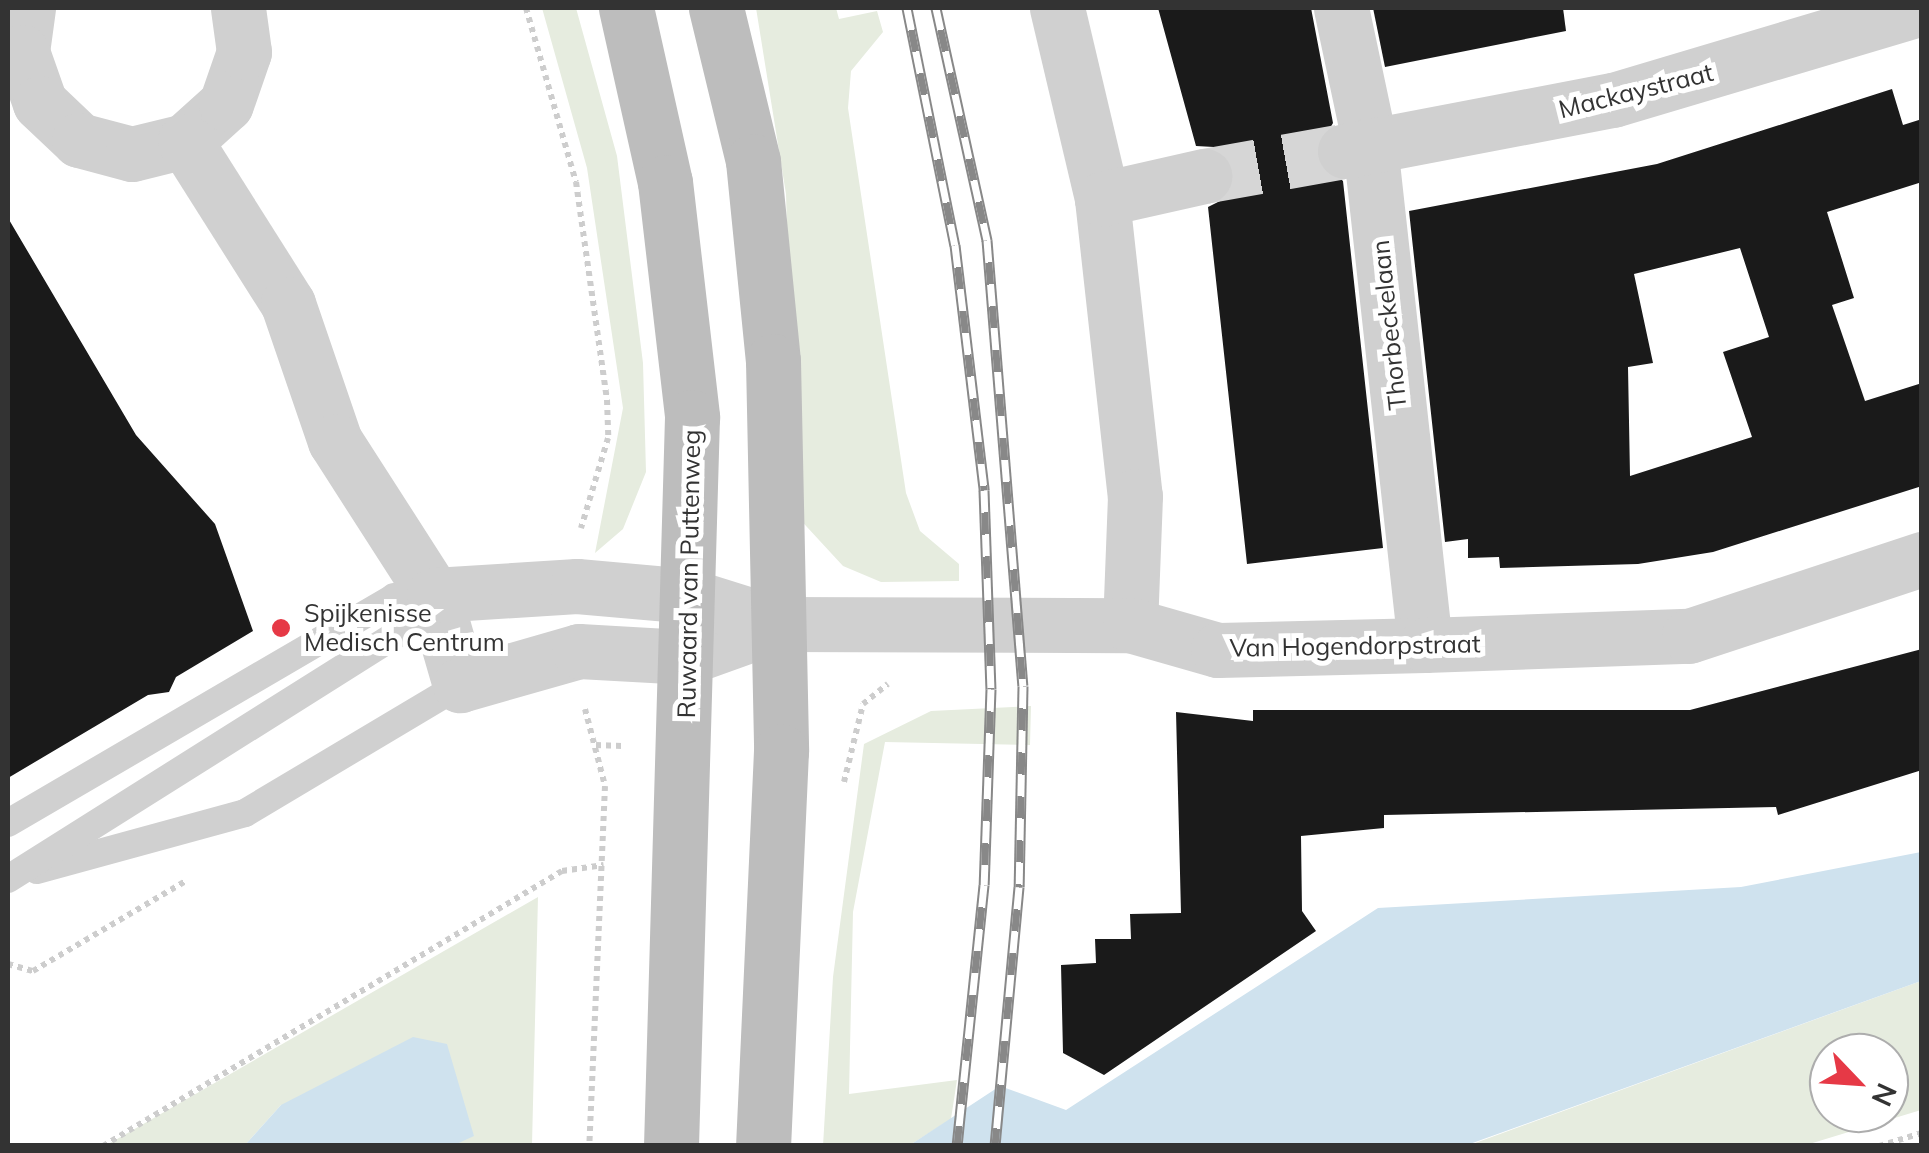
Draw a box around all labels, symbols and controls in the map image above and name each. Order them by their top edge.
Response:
street label: Mackaystraat [1556,57,1716,125]
street label: Thorbeckelaan [1365,238,1413,412]
street label: Ruwaard van Puttenweg [671,429,707,719]
place label: Spijkenisse Medisch Centrum [304,599,505,658]
marker: Spijkenisse Medisch Centrum [268,615,294,641]
street label: Van Hogendorpstraat [1229,629,1481,663]
north arrow [1809,1033,1909,1133]
text: N [1865,1078,1905,1112]

